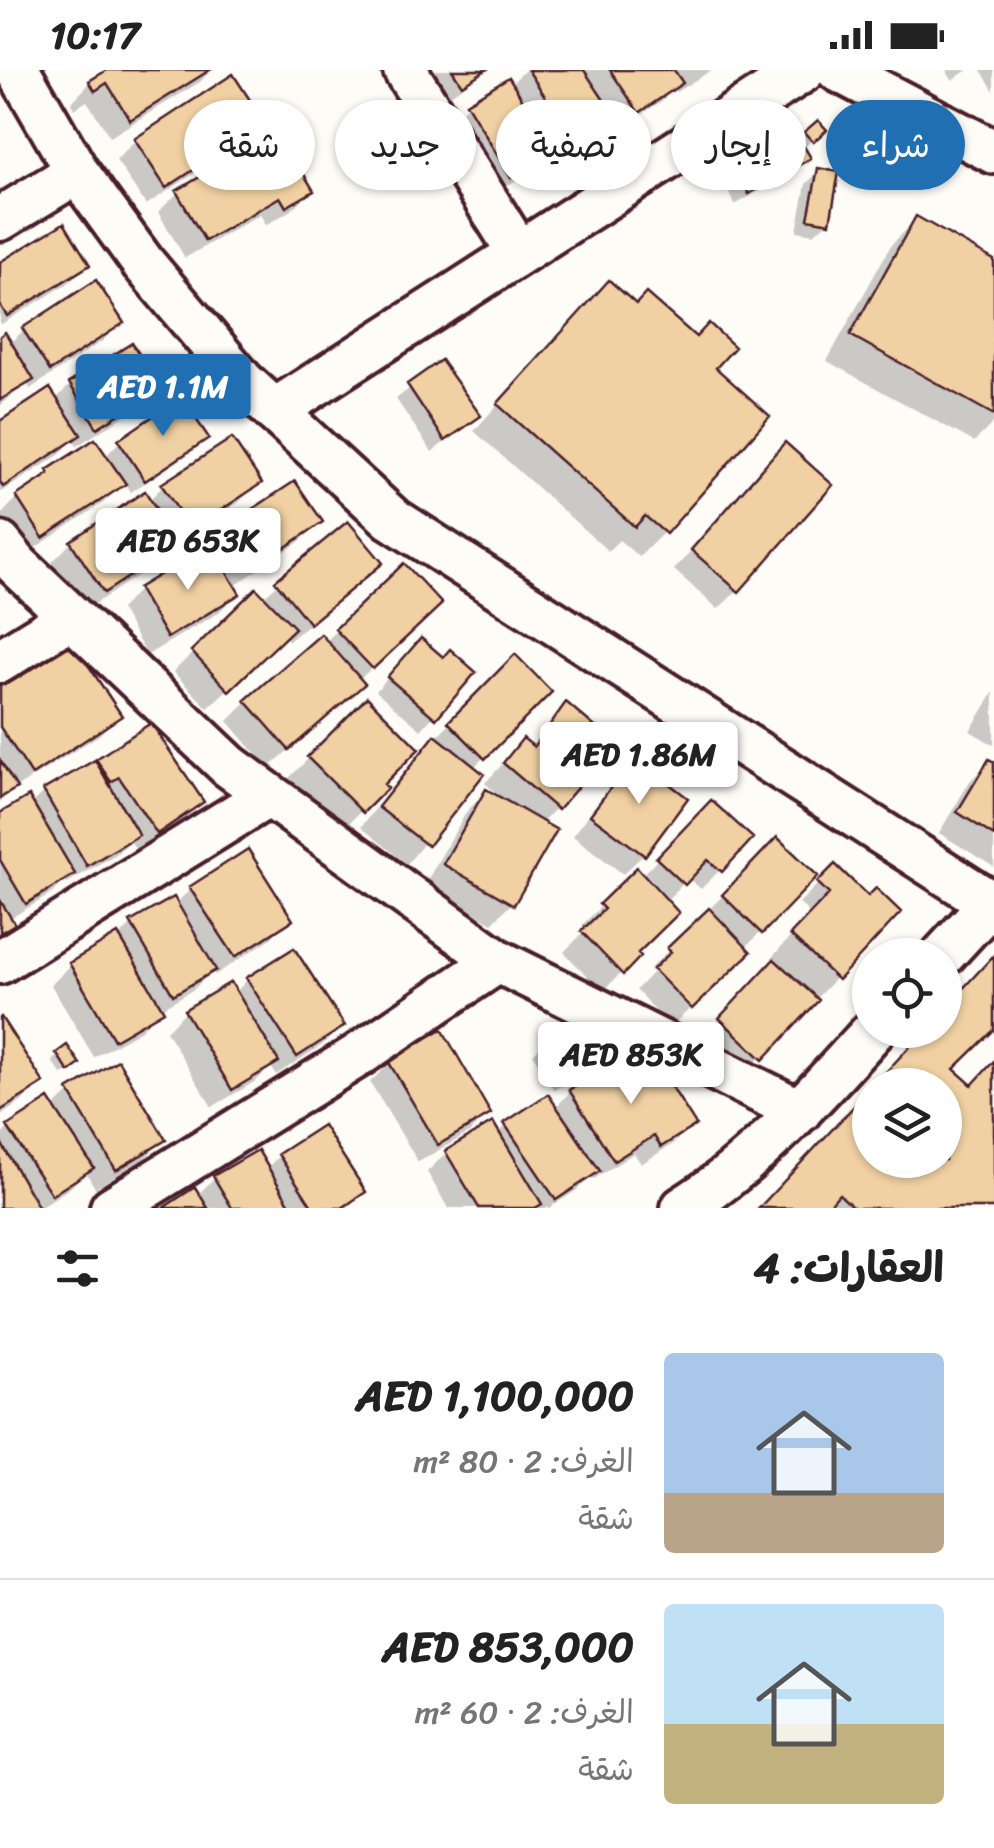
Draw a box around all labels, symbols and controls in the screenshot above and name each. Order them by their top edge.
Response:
text: 10:17 [50,2,140,69]
chip: شقة [184,100,315,190]
chip: جديد [335,100,476,190]
chip: تصفية [496,100,651,190]
chip: إيجار [671,100,806,190]
chip: شراء [826,100,965,190]
pin: AED 1.1M [60,354,266,439]
text: AED 1.1M [98,358,228,415]
pin: AED 653K [85,508,291,593]
text: AED 653K [118,512,258,569]
pin: AED 1.86M [525,722,753,807]
text: AED 1.86M [562,726,716,783]
map controls [852,938,962,1178]
button: locate [852,938,962,1048]
pin: AED 853K [528,1022,734,1107]
text: AED 853K [560,1026,702,1083]
button: layers [852,1068,962,1178]
text: العقارات: 4 [753,1231,944,1305]
icon: filters [50,1241,105,1296]
text: AED 1,100,000 [356,1359,634,1433]
icon: home [744,1393,864,1513]
text: الغرف: 2 · 80 m² [414,1433,634,1490]
text: شقة [578,1490,634,1547]
text: AED 853,000 [382,1610,634,1684]
icon: home [744,1644,864,1764]
text: الغرف: 2 · 60 m² [415,1684,634,1741]
text: شقة [578,1741,634,1798]

